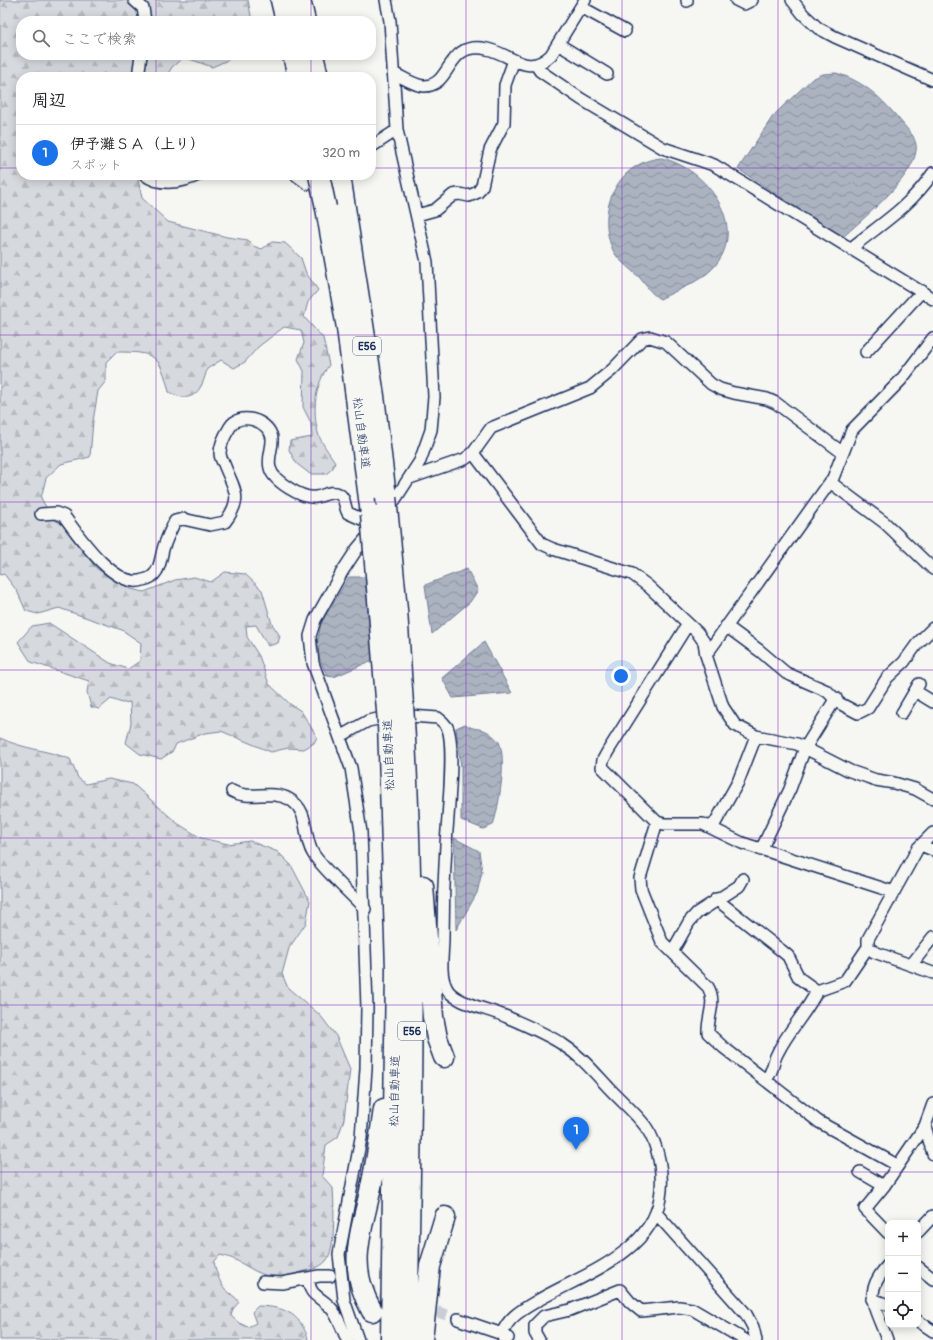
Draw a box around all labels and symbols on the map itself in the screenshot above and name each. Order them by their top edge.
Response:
road number: E56 [353,337,381,355]
street label: 松山自動車道 [349,396,373,470]
your location [611,666,631,686]
street label: 松山自動車道 [380,719,398,791]
road number: E56 [398,1022,426,1040]
street label: 松山自動車道 [387,1055,403,1127]
pin: 1 [563,1117,589,1150]

